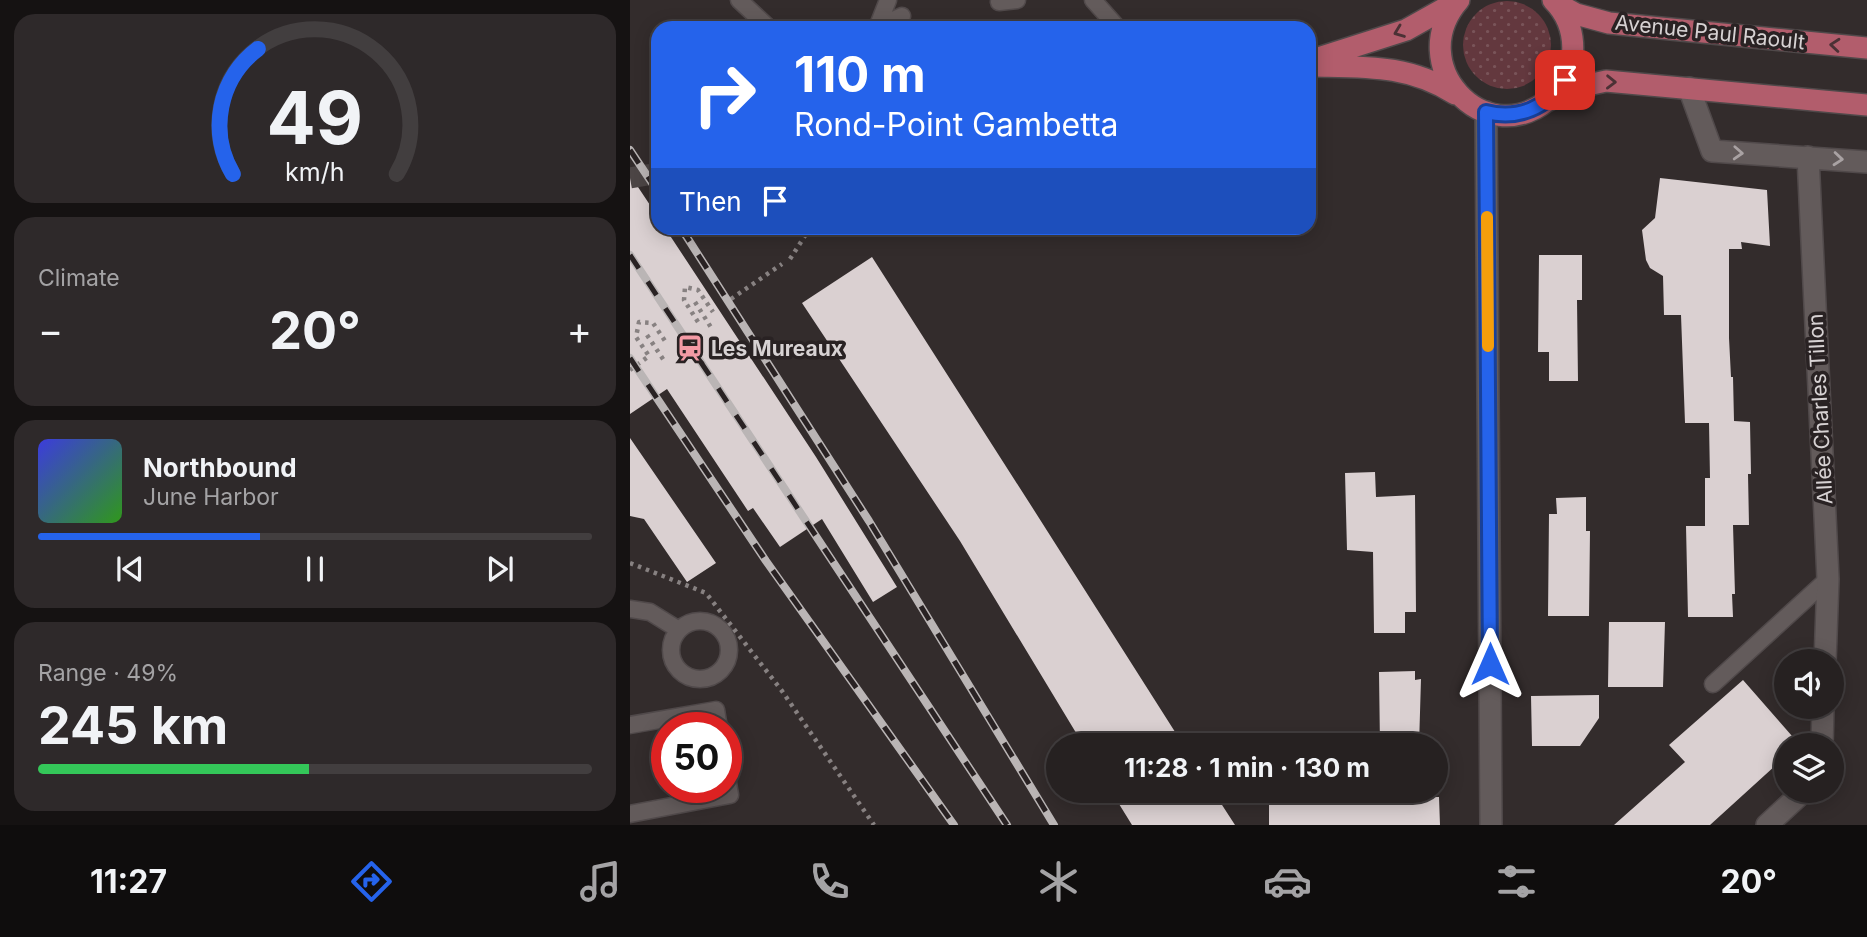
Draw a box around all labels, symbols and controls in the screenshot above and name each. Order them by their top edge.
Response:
street label: Avenue Paul Raoult [1614,10,1806,54]
one-way arrow [1393,24,1405,38]
one-way arrow [1830,37,1841,52]
text: 110 m [794,45,926,104]
icon: right [679,49,770,140]
pin [1535,50,1595,110]
icon: arrive [1546,61,1584,99]
text: 49 [267,74,363,163]
one-way arrow [1606,74,1617,90]
text: Rond-Point Gambetta [794,105,1119,144]
one-way arrow [1732,145,1743,160]
one-way arrow [1832,152,1844,167]
text: km/h [285,157,345,187]
icon: arrive [756,182,794,220]
text: Then [679,186,742,217]
text: Climate [38,264,120,292]
text: 20° [269,299,361,362]
text: − [38,307,63,353]
text: + [567,307,592,353]
street label: Allée Charles Tillon [1803,313,1837,505]
station icon: Les Mureaux [675,333,705,363]
place label: Les Mureaux [711,336,843,361]
text: Northbound [143,452,297,483]
text: June Harbor [143,483,279,511]
icon: previous [111,550,149,588]
icon: pause [296,550,334,588]
icon: next [481,550,519,588]
position arrow [1453,627,1527,701]
map controls [1774,649,1844,803]
button: sound [1774,649,1844,719]
text: Range · 49% [38,659,178,687]
text: 245 km [38,694,228,757]
speed limit sign: 50 [651,712,742,803]
button: layers [1774,733,1844,803]
text: 11:28 · 1 min · 130 m [1124,752,1370,783]
icon: directions [347,857,396,906]
icon: music [576,857,625,906]
icon: phone [805,857,854,906]
icon: climate [1034,857,1083,906]
icon: car [1263,857,1312,906]
icon: filters [1492,857,1541,906]
text: 11:27 [90,862,167,901]
text: 20° [1721,862,1777,901]

